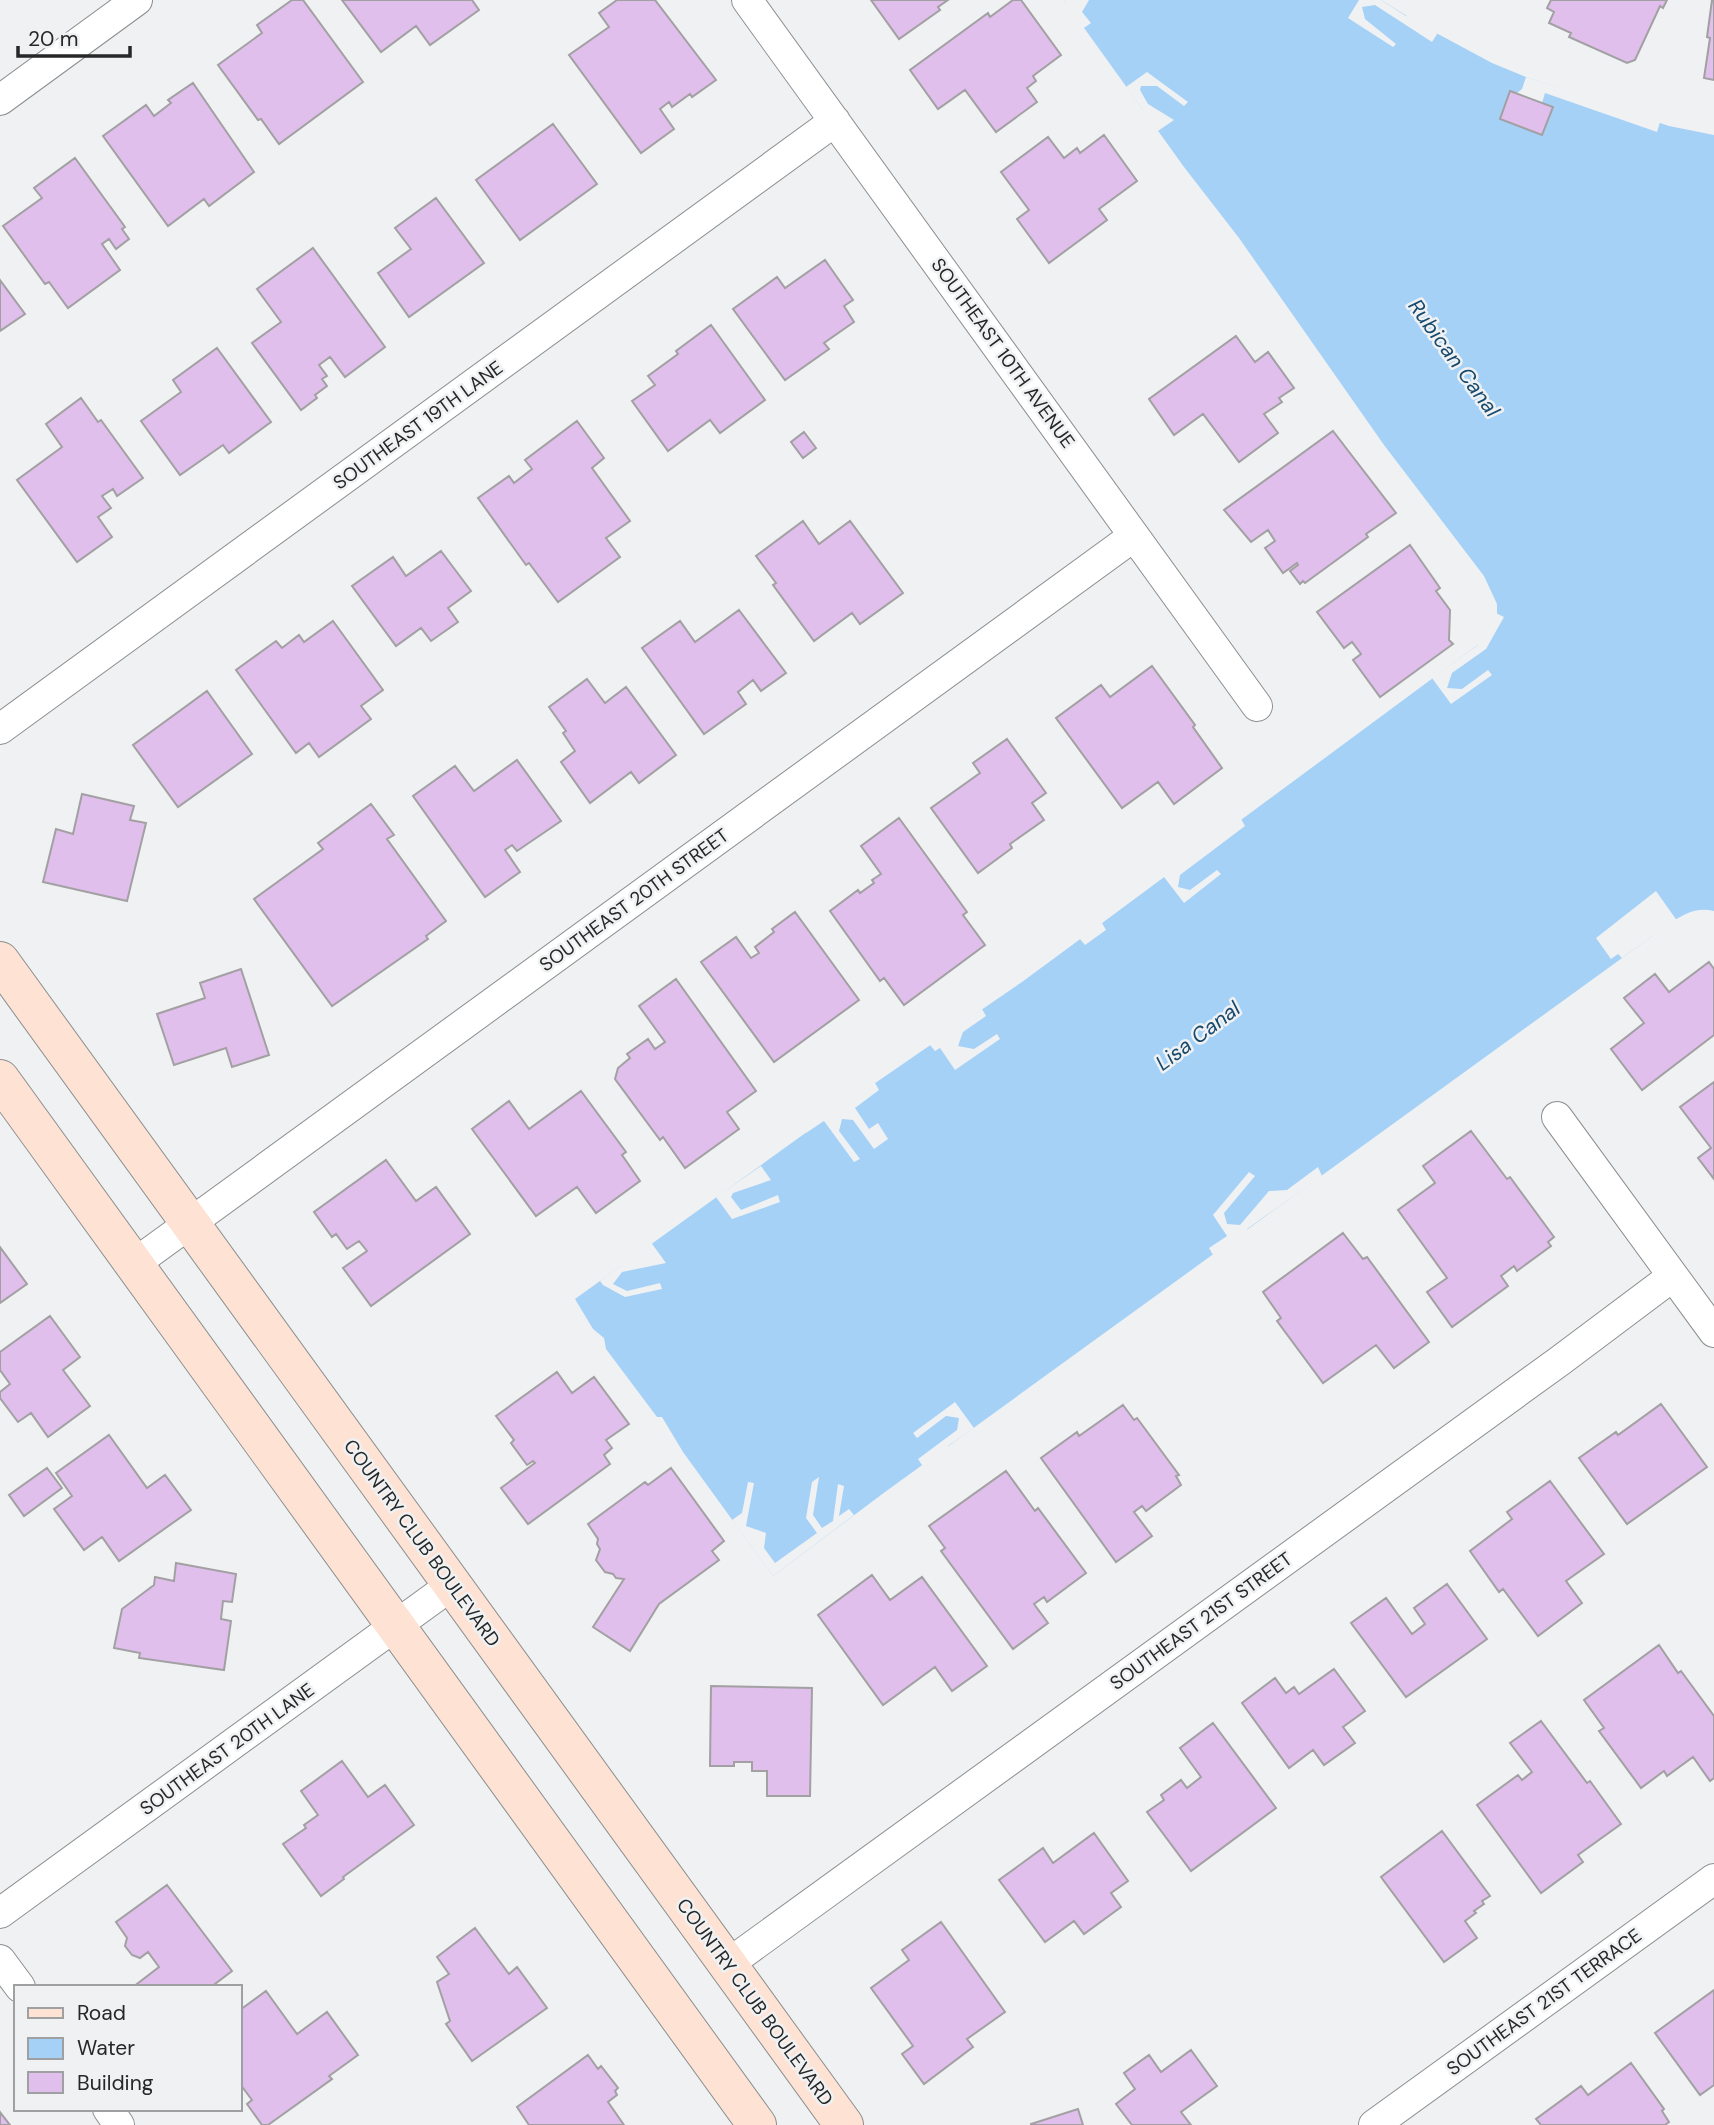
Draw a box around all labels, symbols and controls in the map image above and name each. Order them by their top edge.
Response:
scale bar [18,14,130,58]
text: 20 m [28,25,79,53]
street label: SOUTHEAST 10TH AVENUE [926,253,1080,453]
water label: Rubican Canal [1402,293,1506,423]
street label: SOUTHEAST 19TH LANE [328,355,508,495]
street label: SOUTHEAST 20TH STREET [534,823,734,977]
water label: Lisa Canal [1150,995,1246,1077]
street label: COUNTRY CLUB BOULEVARD [338,1434,506,1652]
street label: SOUTHEAST 21ST STREET [1105,1546,1297,1696]
street label: SOUTHEAST 20TH LANE [135,1677,319,1821]
street label: COUNTRY CLUB BOULEVARD [671,1893,839,2111]
street label: SOUTHEAST 21ST TERRACE [1442,1923,1646,2081]
legend [14,1985,242,2111]
text: Road [77,1999,126,2027]
text: Water [77,2034,135,2062]
text: Building [77,2069,154,2097]

